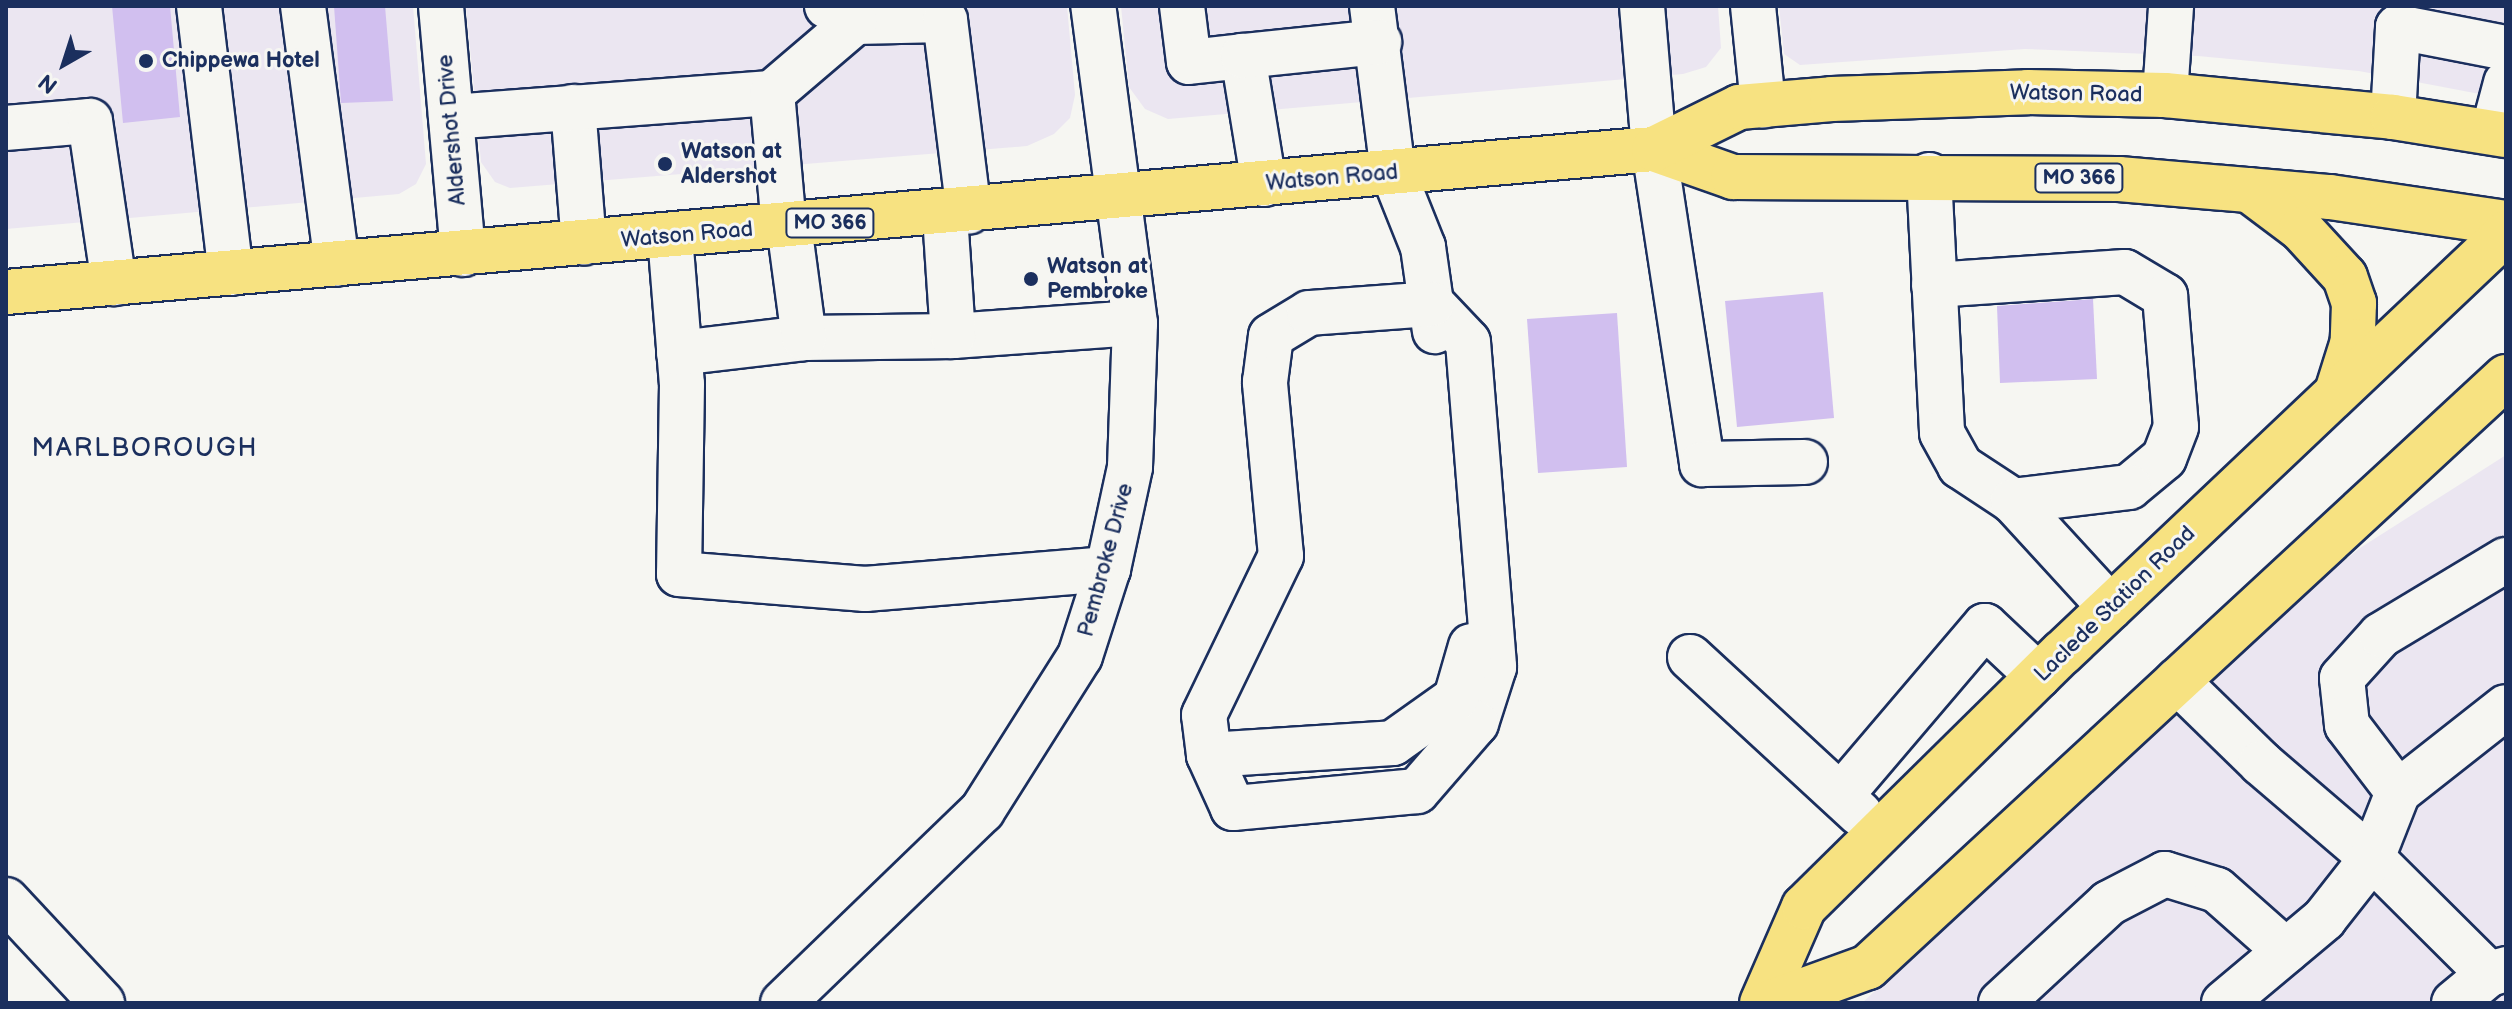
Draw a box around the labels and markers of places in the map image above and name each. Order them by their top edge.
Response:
place label: Chippewa Hotel [162,48,320,74]
marker: Chippewa Hotel [137,52,155,70]
place label: Watson at Aldershot [681,138,782,190]
marker: Watson at Aldershot [656,155,674,173]
place label: Watson at Pembroke [1047,253,1148,304]
marker: Watson at Pembroke [1022,270,1040,288]

